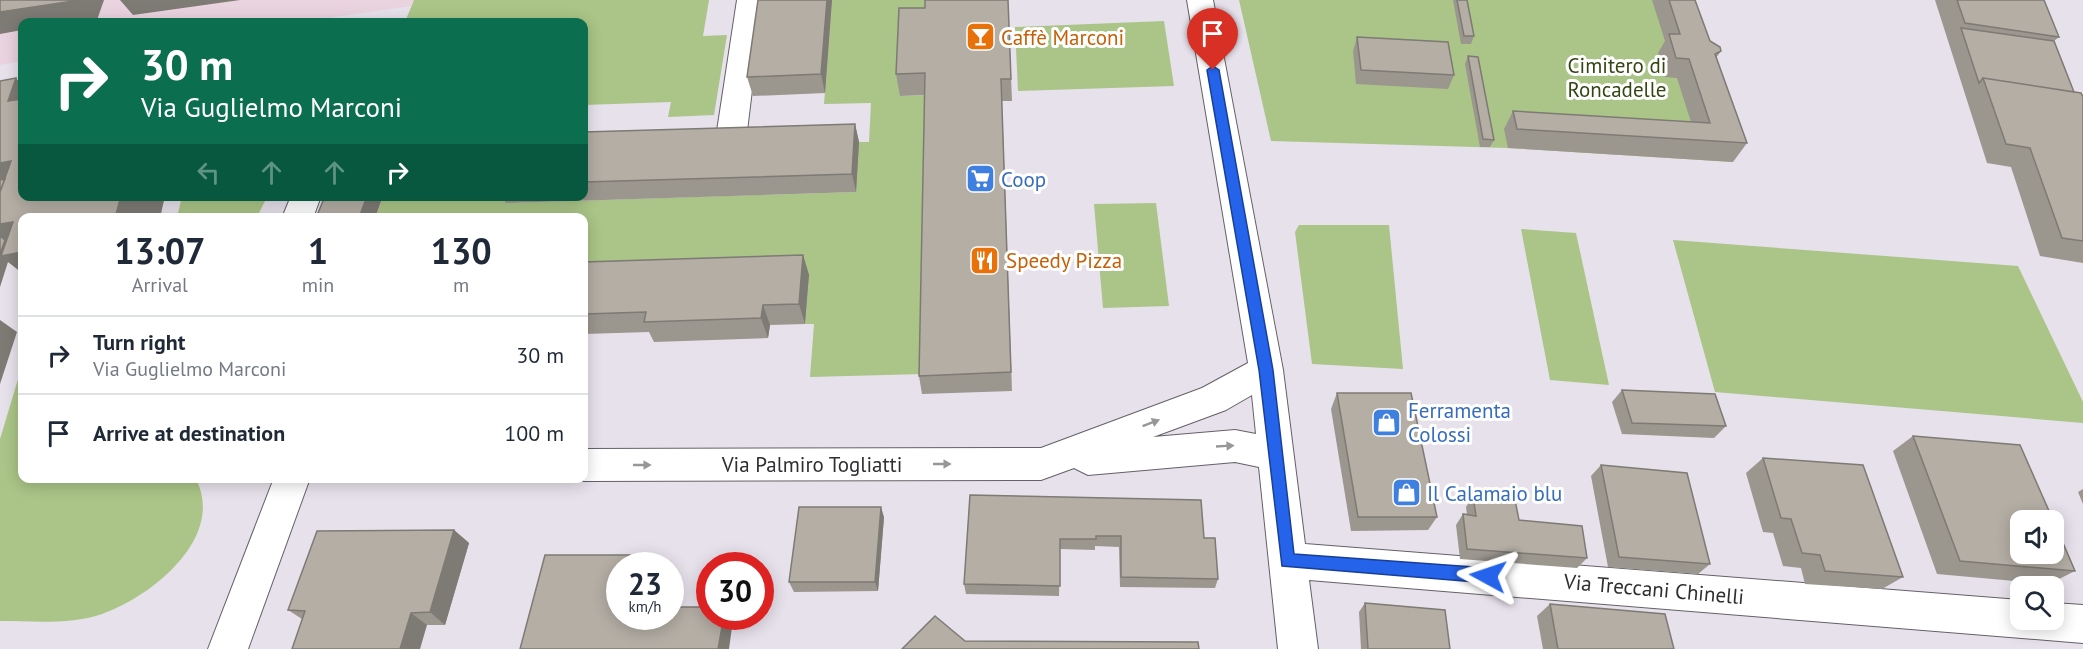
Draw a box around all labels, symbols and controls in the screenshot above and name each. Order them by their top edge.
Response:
pin [1187,8,1238,70]
icon: arrive [1196,17,1229,50]
bar icon: Caffè Marconi [964,21,996,53]
place label: Caffè Marconi [1001,24,1124,51]
text: 30 m [141,37,233,92]
icon: right [42,42,120,120]
park label: Cimitero di Roncadelle [1567,52,1667,103]
text: Via Guglielmo Marconi [141,90,402,124]
icon: left [192,156,225,189]
icon: ahead [255,156,288,189]
icon: ahead [318,156,351,189]
icon: right [381,156,414,189]
supermarket icon: Coop [964,163,996,195]
place label: Coop [1001,166,1046,193]
text: 13:07 [114,227,206,274]
text: 1 [308,227,328,274]
text: 130 [431,227,492,274]
restaurant icon: Speedy Pizza [969,244,1001,276]
place label: Speedy Pizza [1006,247,1122,274]
text: Arrival [132,272,188,298]
text: min [302,272,334,298]
text: m [453,272,469,298]
text: Turn right [93,328,185,356]
icon: right [42,339,75,372]
text: 30 m [516,341,564,369]
text: Via Guglielmo Marconi [93,356,286,382]
place label: Ferramenta Colossi [1408,397,1511,448]
shop icon: Ferramenta Colossi [1371,406,1403,438]
icon: arrive [42,417,75,450]
one-way arrow [1142,418,1160,428]
text: Arrive at destination [93,419,285,447]
text: 100 m [504,419,564,447]
one-way arrow [1215,442,1234,451]
street label: Via Palmiro Togliatti [721,451,902,478]
one-way arrow [932,459,951,469]
one-way arrow [632,460,651,470]
shop icon: Il Calamaio blu [1390,477,1422,509]
place label: Il Calamaio blu [1427,480,1562,507]
map controls [2010,510,2064,630]
button: sound [2010,510,2064,564]
position arrow [1456,544,1520,608]
speed limit sign: 30 [696,552,774,630]
text: 23 [628,564,662,603]
street label: Via Treccani Chinelli [1562,568,1745,610]
button: search [2010,576,2064,630]
text: km/h [629,597,661,616]

